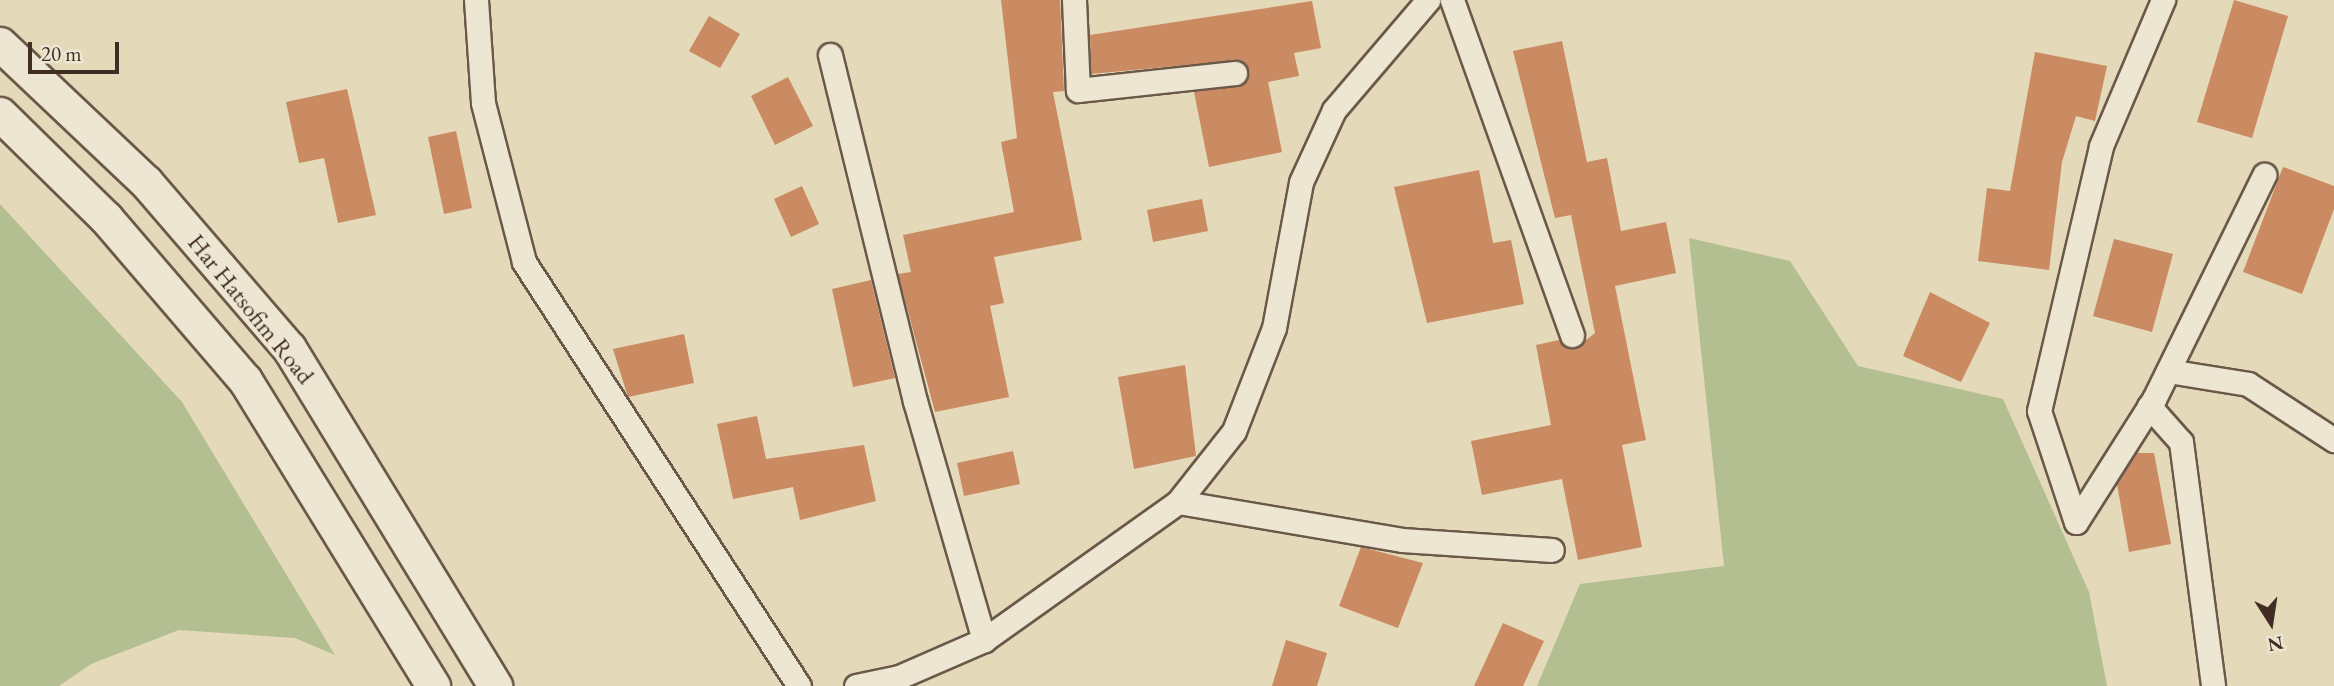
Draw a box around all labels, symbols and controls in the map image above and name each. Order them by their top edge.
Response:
scale bar [32,28,122,72]
text: 20 m [41,40,82,67]
street label: Har Hatsofim Road [182,228,320,390]
north arrow [2236,588,2306,658]
text: N [2265,630,2286,658]

